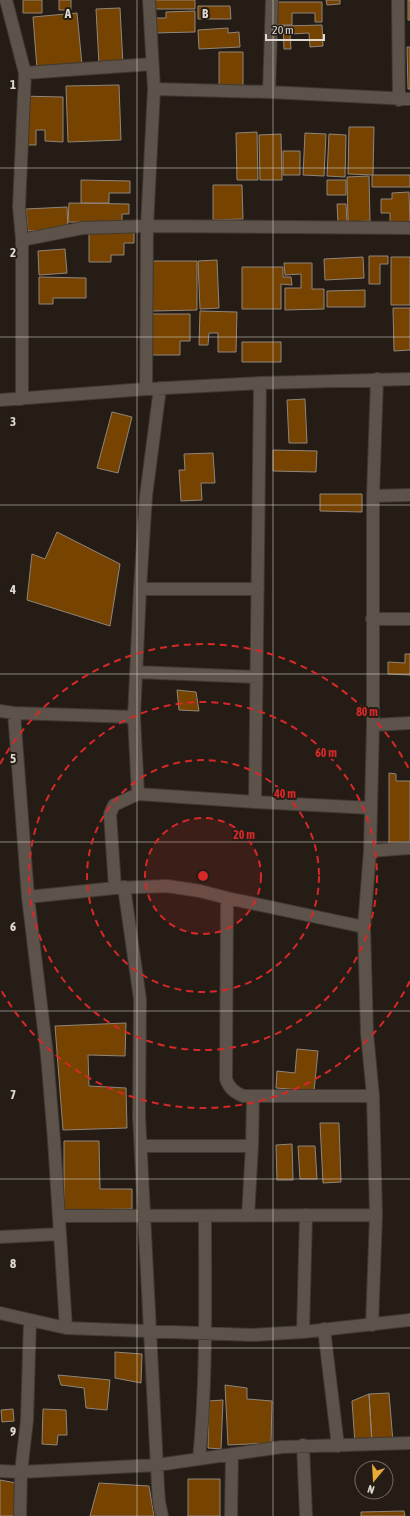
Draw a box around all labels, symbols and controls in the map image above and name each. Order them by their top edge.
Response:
text: A [64,6,72,21]
text: B [202,6,209,21]
scale bar [266,16,324,42]
text: 20 m [272,23,294,37]
text: 1 [10,77,16,92]
text: 2 [10,245,16,260]
text: 3 [10,414,16,429]
text: 4 [9,582,16,597]
text: 80 m [356,705,378,719]
text: 60 m [315,746,337,760]
text: 5 [10,751,16,766]
text: 40 m [273,787,296,801]
text: 20 m [233,828,255,842]
centre of rings [196,869,210,883]
text: 6 [10,919,16,934]
text: 7 [10,1087,16,1102]
text: 8 [10,1256,16,1271]
text: 9 [10,1424,16,1439]
north arrow [354,1460,394,1500]
text: N [366,1483,376,1496]

